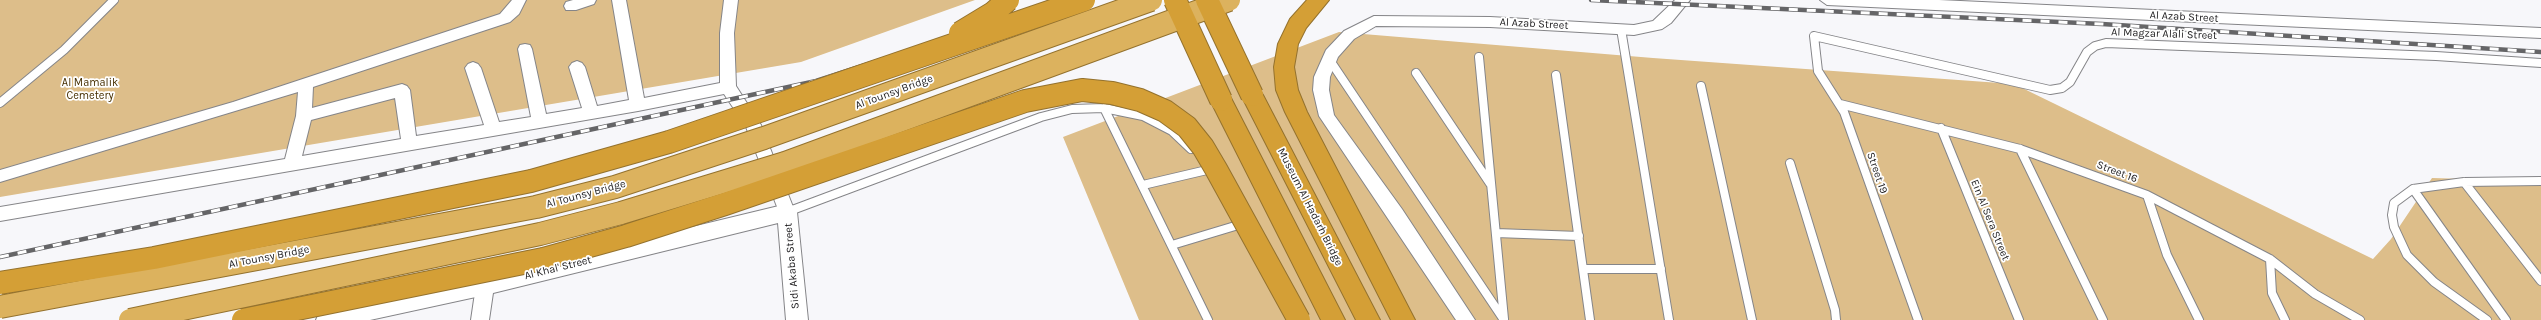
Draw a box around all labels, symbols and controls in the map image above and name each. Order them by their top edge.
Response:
street label: Al Azab Street [2149,9,2219,25]
street label: Al Azab Street [1499,16,1569,32]
street label: Al Magzar Alali Street [2111,26,2217,42]
street label: Al Tounsy Bridge [853,72,935,112]
park label: Al Mamalik Cemetery [62,76,118,102]
street label: Museum Al Hadarh Bridge [1274,146,1346,268]
street label: Street 19 [1864,151,1890,195]
street label: Street 16 [2095,158,2139,186]
street label: Al Tounsy Bridge [545,177,627,211]
street label: Ein Al Sera Street [1968,178,2012,262]
street label: Sidi Akaba Street [782,222,802,310]
street label: Al Tounsy Bridge [228,243,310,271]
street label: Al Khal' Street [523,253,593,283]

